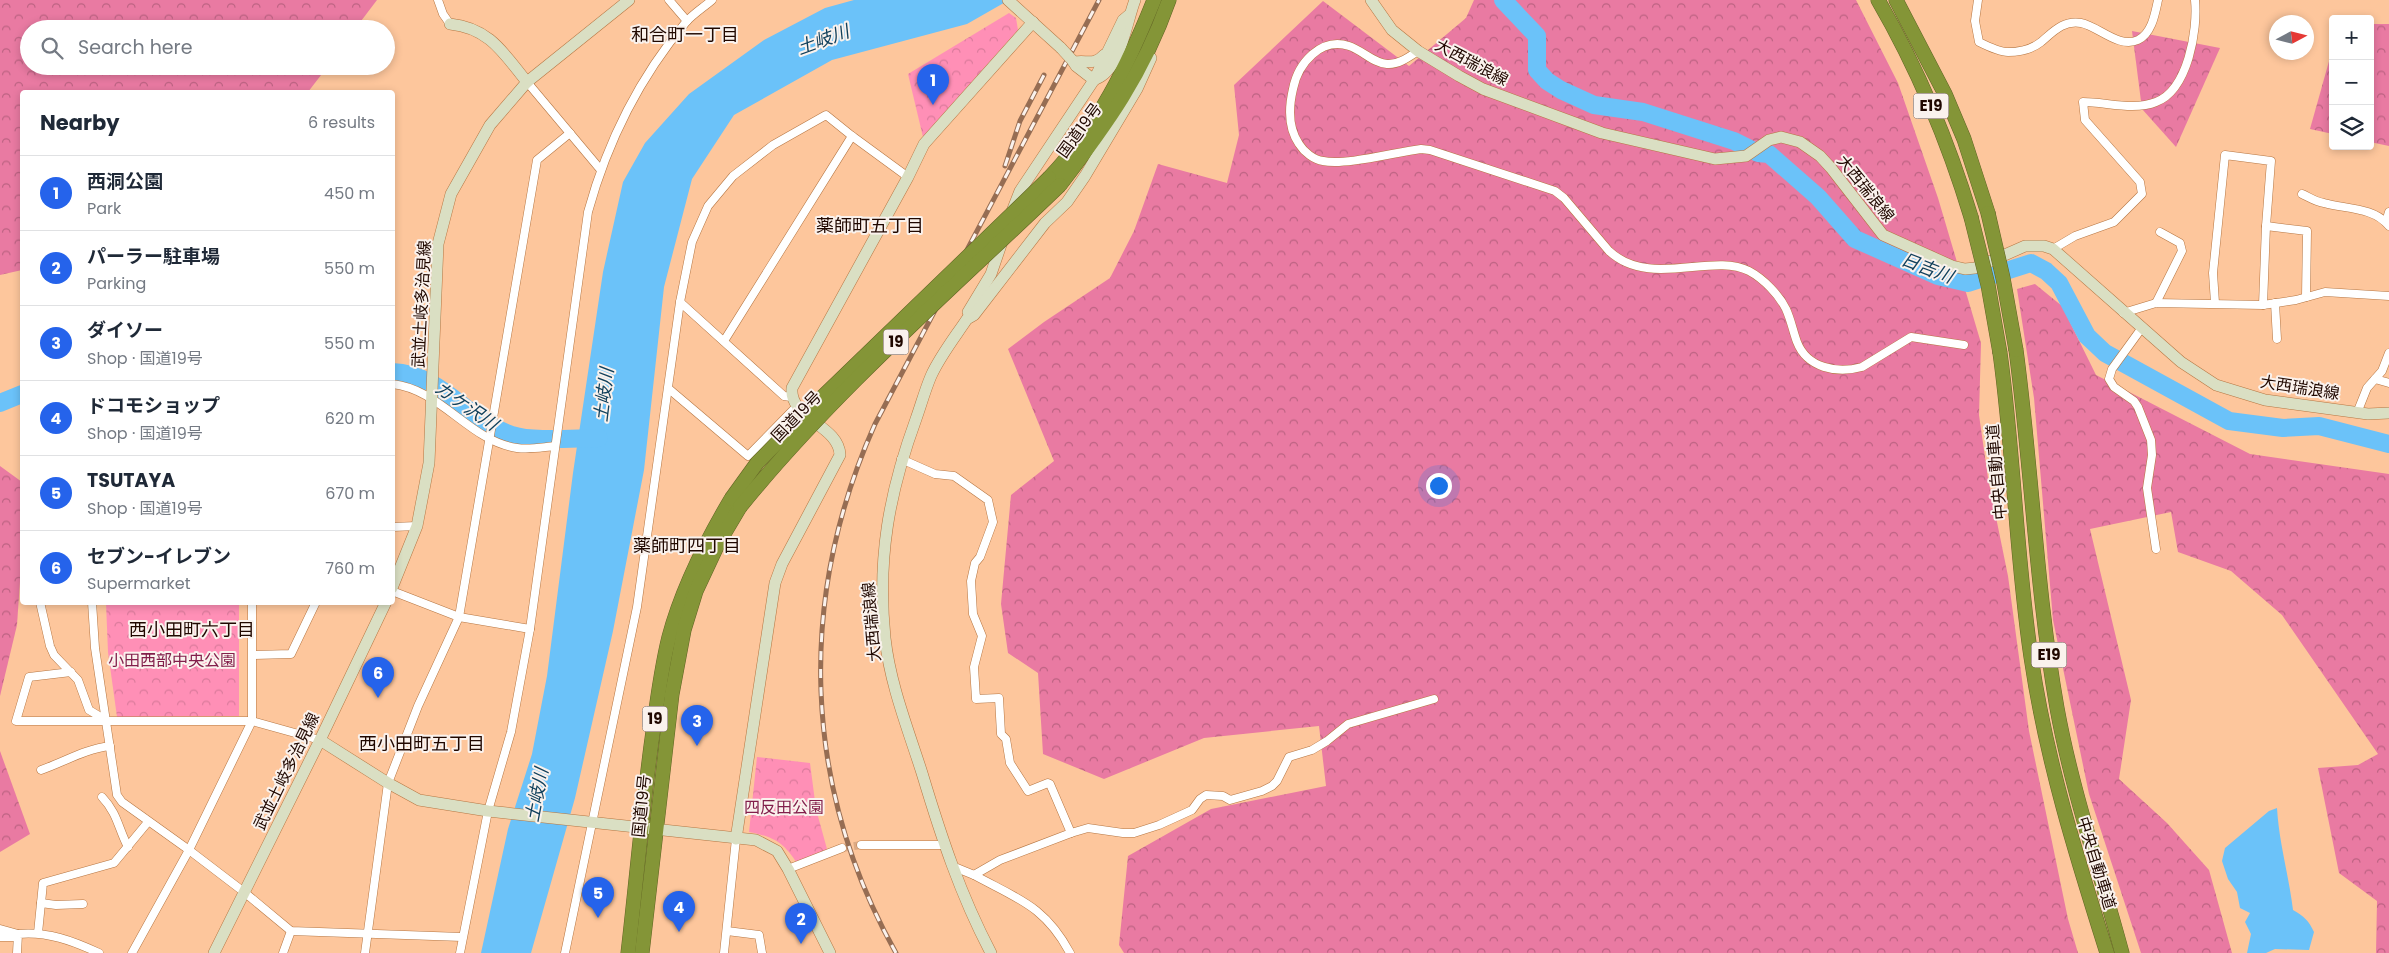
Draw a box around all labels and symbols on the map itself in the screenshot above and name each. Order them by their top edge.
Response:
north arrow [2269,15,2314,60]
water label: 土岐川 [793,18,854,61]
district label: 和合町一丁目 [631,22,739,47]
street label: 大西瑞浪線 [1431,34,1512,91]
pin: 1 [917,64,949,105]
road number: E19 [1914,94,1948,118]
street label: 国道19号 [1052,98,1107,163]
street label: 大西瑞浪線 [1831,150,1900,227]
district label: 薬師町五丁目 [816,213,924,238]
street label: 武並土岐多治見線 [407,240,436,369]
water label: 日吉川 [1897,246,1959,290]
road number: 19 [884,330,908,354]
water label: 土岐川 [588,365,619,423]
street label: 大西瑞浪線 [2259,370,2341,405]
water label: カケ沢川 [429,375,505,437]
street label: 国道19号 [766,386,827,447]
street label: 中央自動車道 [1981,423,2012,521]
your location [1426,473,1452,499]
district label: 薬師町四丁目 [633,533,741,558]
street label: 大西瑞浪線 [857,581,886,663]
district label: 西小田町六丁目 [129,617,255,642]
road number: E19 [2032,642,2066,668]
park label: 小田西部中央公園 [108,649,236,672]
pin: 6 [362,657,394,698]
pin: 3 [681,705,713,746]
road number: 19 [642,706,668,732]
street label: 武並土岐多治見線 [248,709,325,834]
district label: 西小田町五丁目 [359,731,485,756]
water label: 土岐川 [519,764,554,824]
street label: 国道19号 [627,773,656,839]
park label: 四反田公園 [744,796,824,819]
street label: 中央自動車道 [2071,814,2122,912]
pin: 5 [582,877,614,918]
pin: 4 [663,891,695,932]
pin: 2 [785,903,817,944]

